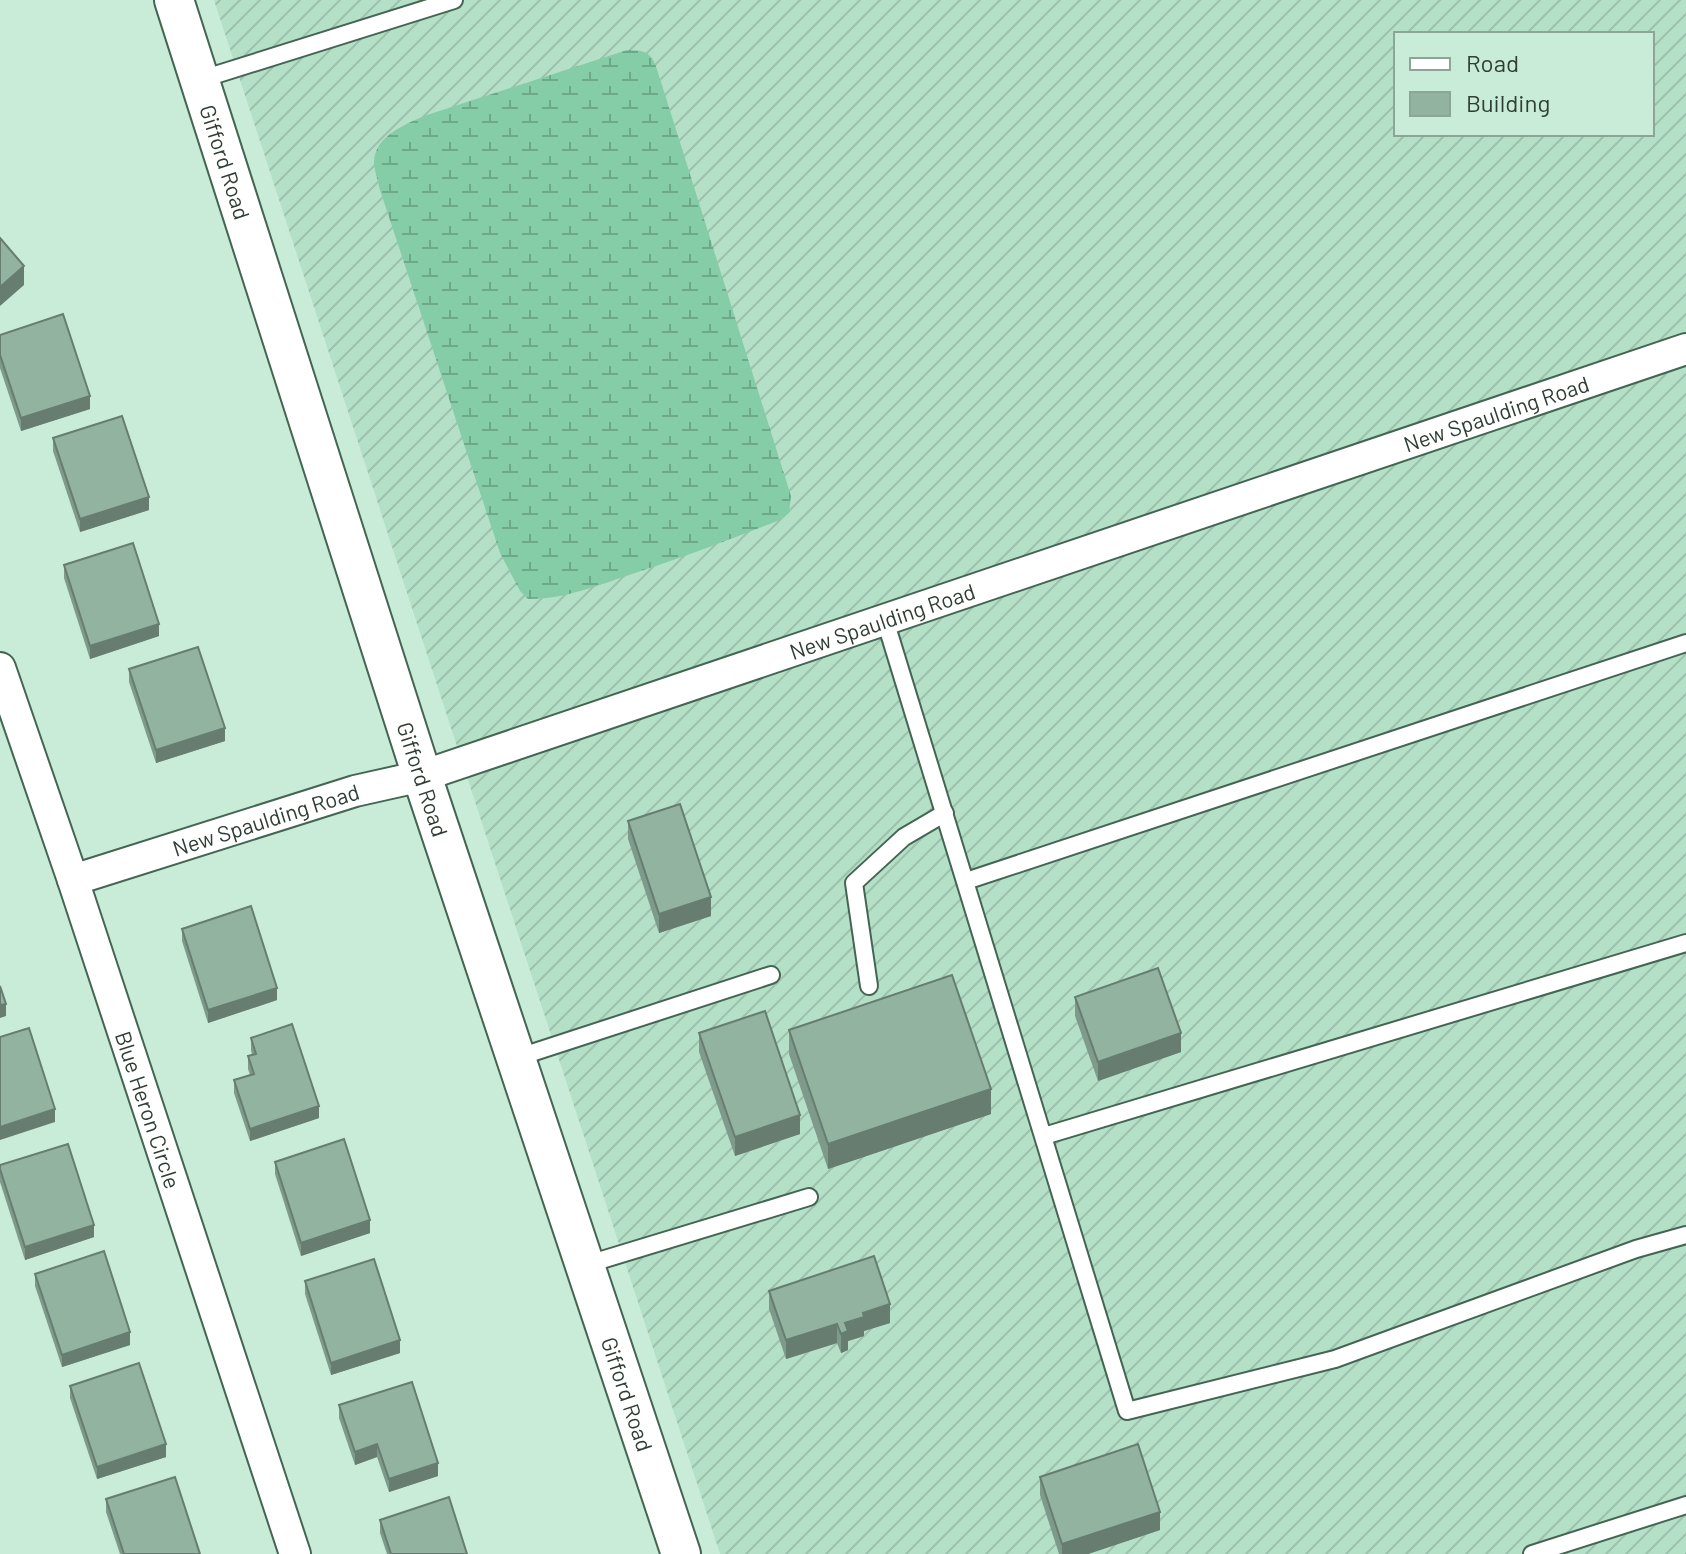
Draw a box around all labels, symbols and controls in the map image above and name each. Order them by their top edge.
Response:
legend [1394,32,1654,136]
text: Road [1466,48,1519,77]
text: Building [1466,88,1550,117]
street label: Gifford Road [195,101,256,222]
street label: New Spaulding Road [1400,370,1592,457]
street label: New Spaulding Road [786,577,978,664]
street label: Gifford Road [393,719,454,840]
street label: New Spaulding Road [169,778,362,861]
street label: Blue Heron Circle [111,1028,187,1192]
street label: Gifford Road [597,1334,659,1454]

